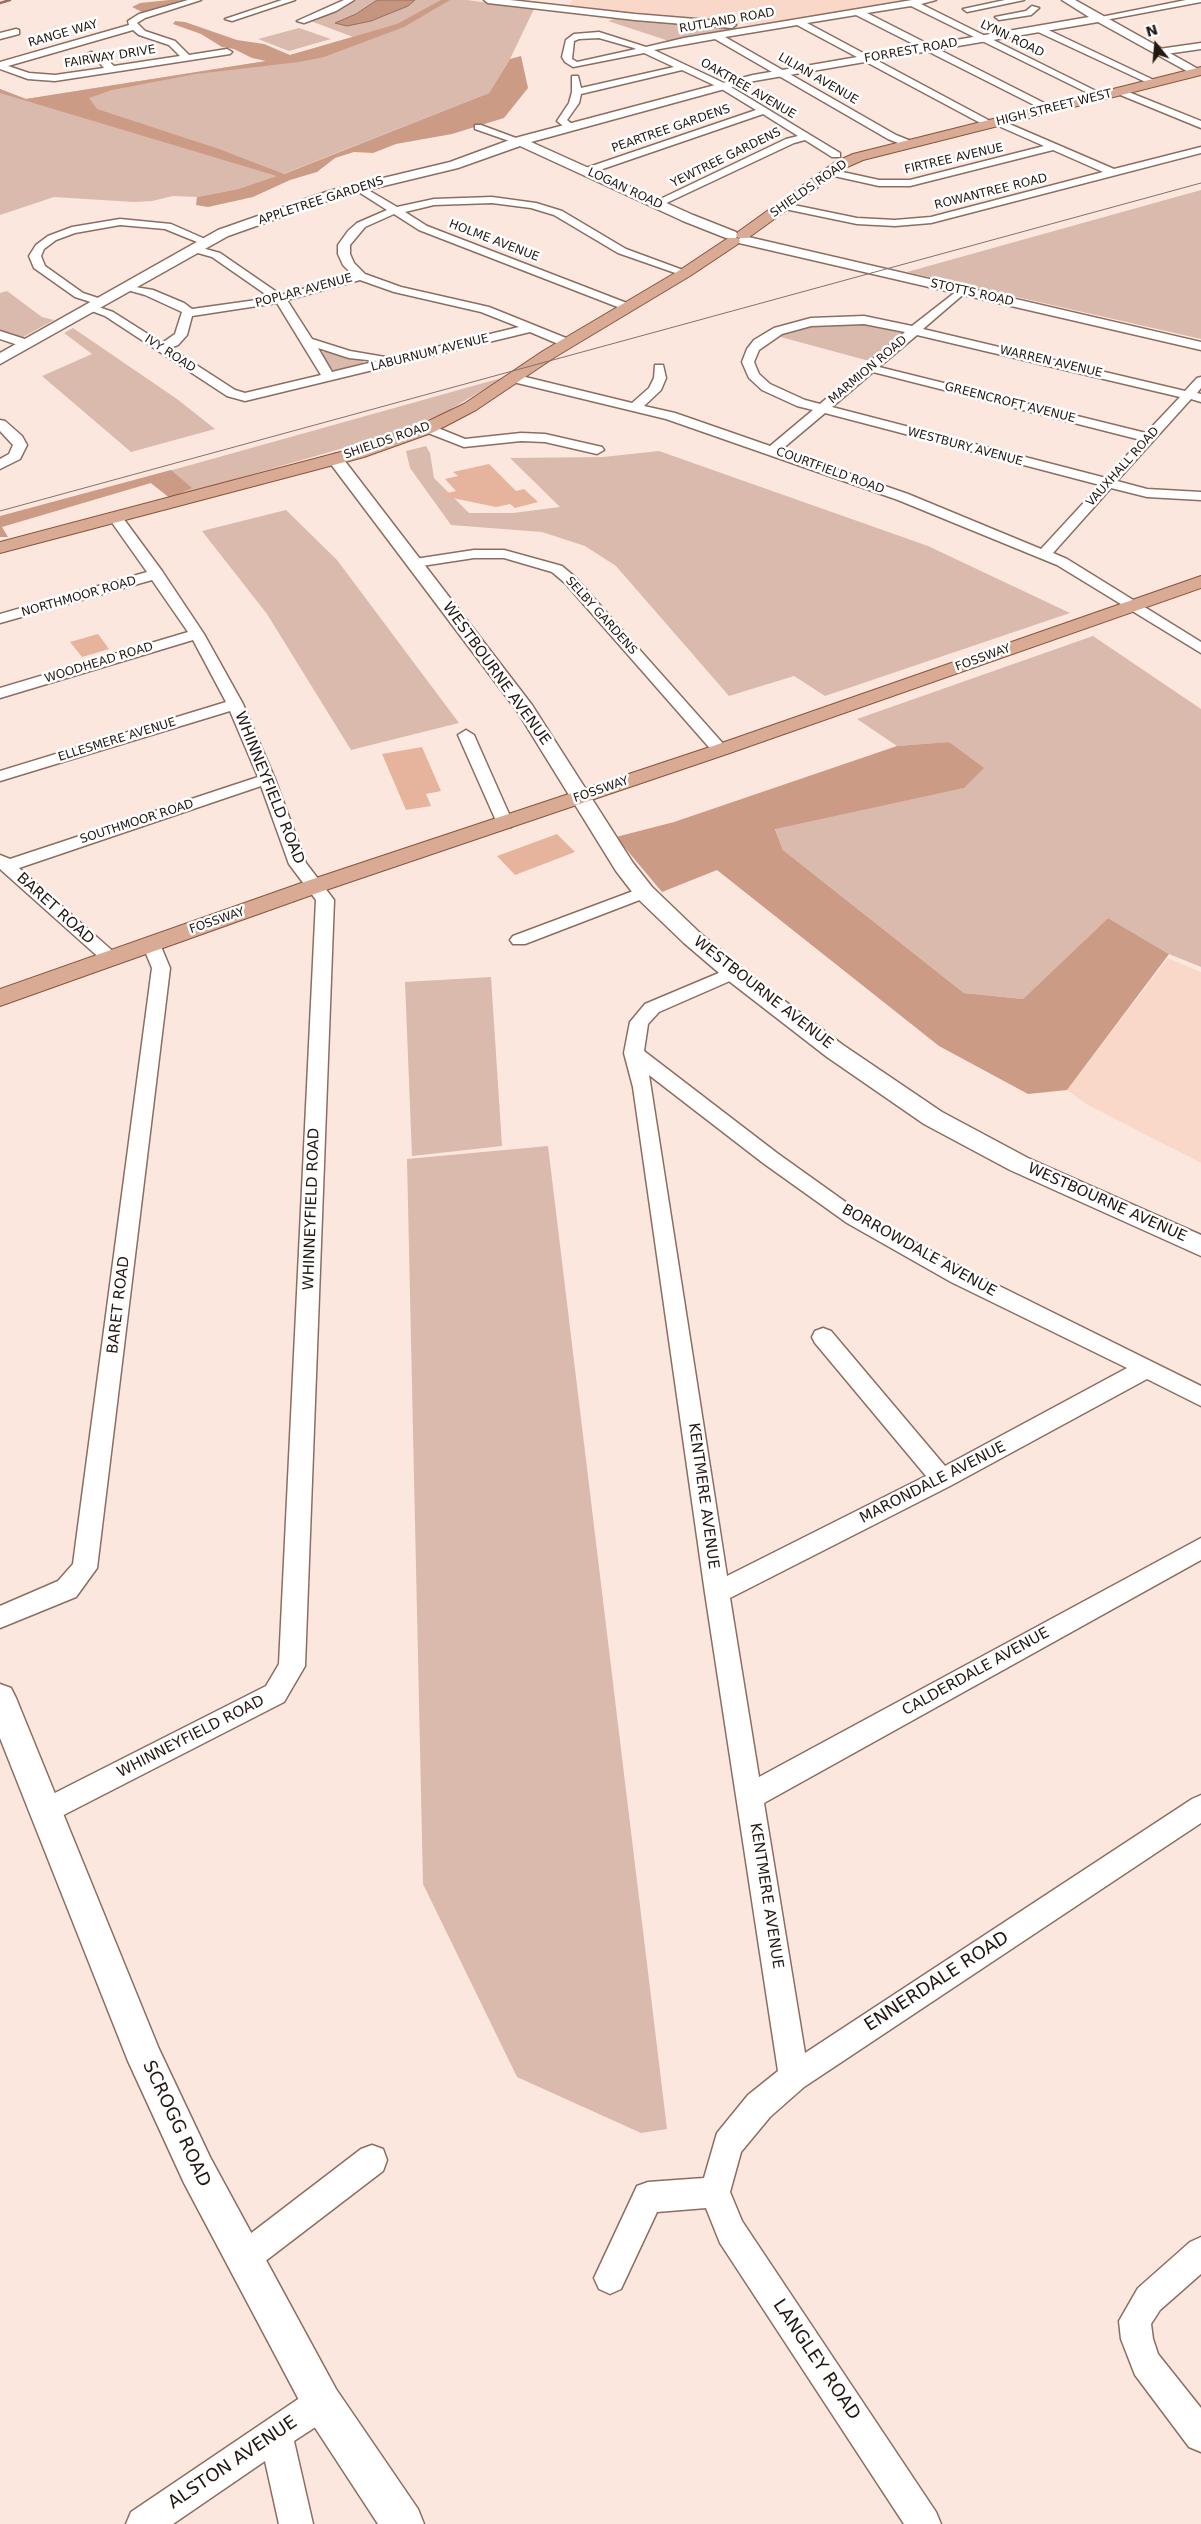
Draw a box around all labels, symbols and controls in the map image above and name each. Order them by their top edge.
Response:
street label: RUTLAND ROAD [678,6,776,36]
street label: RANGE WAY [27,17,99,51]
street label: LYNN ROAD [978,17,1046,61]
north arrow [1131,20,1181,70]
text: N [1144,21,1160,40]
street label: FORREST ROAD [863,36,959,66]
street label: FAIRWAY DRIVE [63,43,157,71]
street label: LILIAN AVENUE [775,50,861,108]
street label: OAKTREE AVENUE [698,56,798,122]
street label: HIGH STREET WEST [995,87,1113,129]
street label: PEARTREE GARDENS [610,102,732,156]
street label: YEWTREE GARDENS [669,125,783,191]
street label: FIRTREE AVENUE [903,141,1005,177]
street label: SHIELDS ROAD [768,157,850,221]
street label: LOGAN ROAD [585,165,665,213]
street label: ROWANTREE ROAD [933,171,1049,213]
street label: APPLETREE GARDENS [257,174,385,228]
street label: HOLME AVENUE [447,217,541,265]
street label: POPLAR AVENUE [254,271,354,311]
street label: STOTTS ROAD [929,276,1015,310]
street label: LABURNUM AVENUE [370,331,490,375]
street label: IVY ROAD [142,332,198,376]
street label: MARMION ROAD [826,333,910,407]
street label: WARREN AVENUE [998,343,1104,381]
street label: GREENCROFT AVENUE [943,380,1077,426]
street label: SHIELDS ROAD [342,420,432,462]
street label: VAUXHALL ROAD [1083,424,1163,510]
street label: WESTBURY AVENUE [906,425,1024,469]
street label: COURTFIELD ROAD [774,445,886,497]
street label: NORTHMOOR ROAD [20,574,138,620]
street label: SELBY GARDENS [562,574,640,658]
street label: WESTBOURNE AVENUE [438,599,554,749]
street label: WOODHEAD ROAD [43,640,155,686]
street label: FOSSWAY [954,641,1012,675]
street label: WHINNEYFIELD ROAD [230,709,308,867]
street label: ELLESMERE AVENUE [56,715,178,765]
street label: FOSSWAY [572,774,630,806]
street label: SOUTHMOOR ROAD [78,797,196,847]
street label: BARET ROAD [13,869,97,949]
street label: FOSSWAY [188,905,246,937]
street label: WESTBOURNE AVENUE [690,933,836,1053]
street label: WHINNEYFIELD ROAD [300,1127,324,1291]
street label: WESTBOURNE AVENUE [1025,1160,1189,1246]
street label: BORROWDALE AVENUE [838,1201,1000,1301]
street label: BARET ROAD [104,1255,134,1355]
street label: KENTMERE AVENUE [684,1422,722,1570]
street label: MARONDALE AVENUE [857,1438,1009,1528]
street label: CALDERDALE AVENUE [899,1624,1053,1720]
street label: WHINNEYFIELD ROAD [114,1692,268,1782]
street label: KENTMERE AVENUE [746,1822,786,1970]
street label: ENNERDALE ROAD [861,1927,1013,2037]
street label: SCROGG ROAD [137,2057,215,2191]
street label: LANGLEY ROAD [768,2296,864,2424]
street label: ALSTON AVENUE [164,2412,302,2514]

